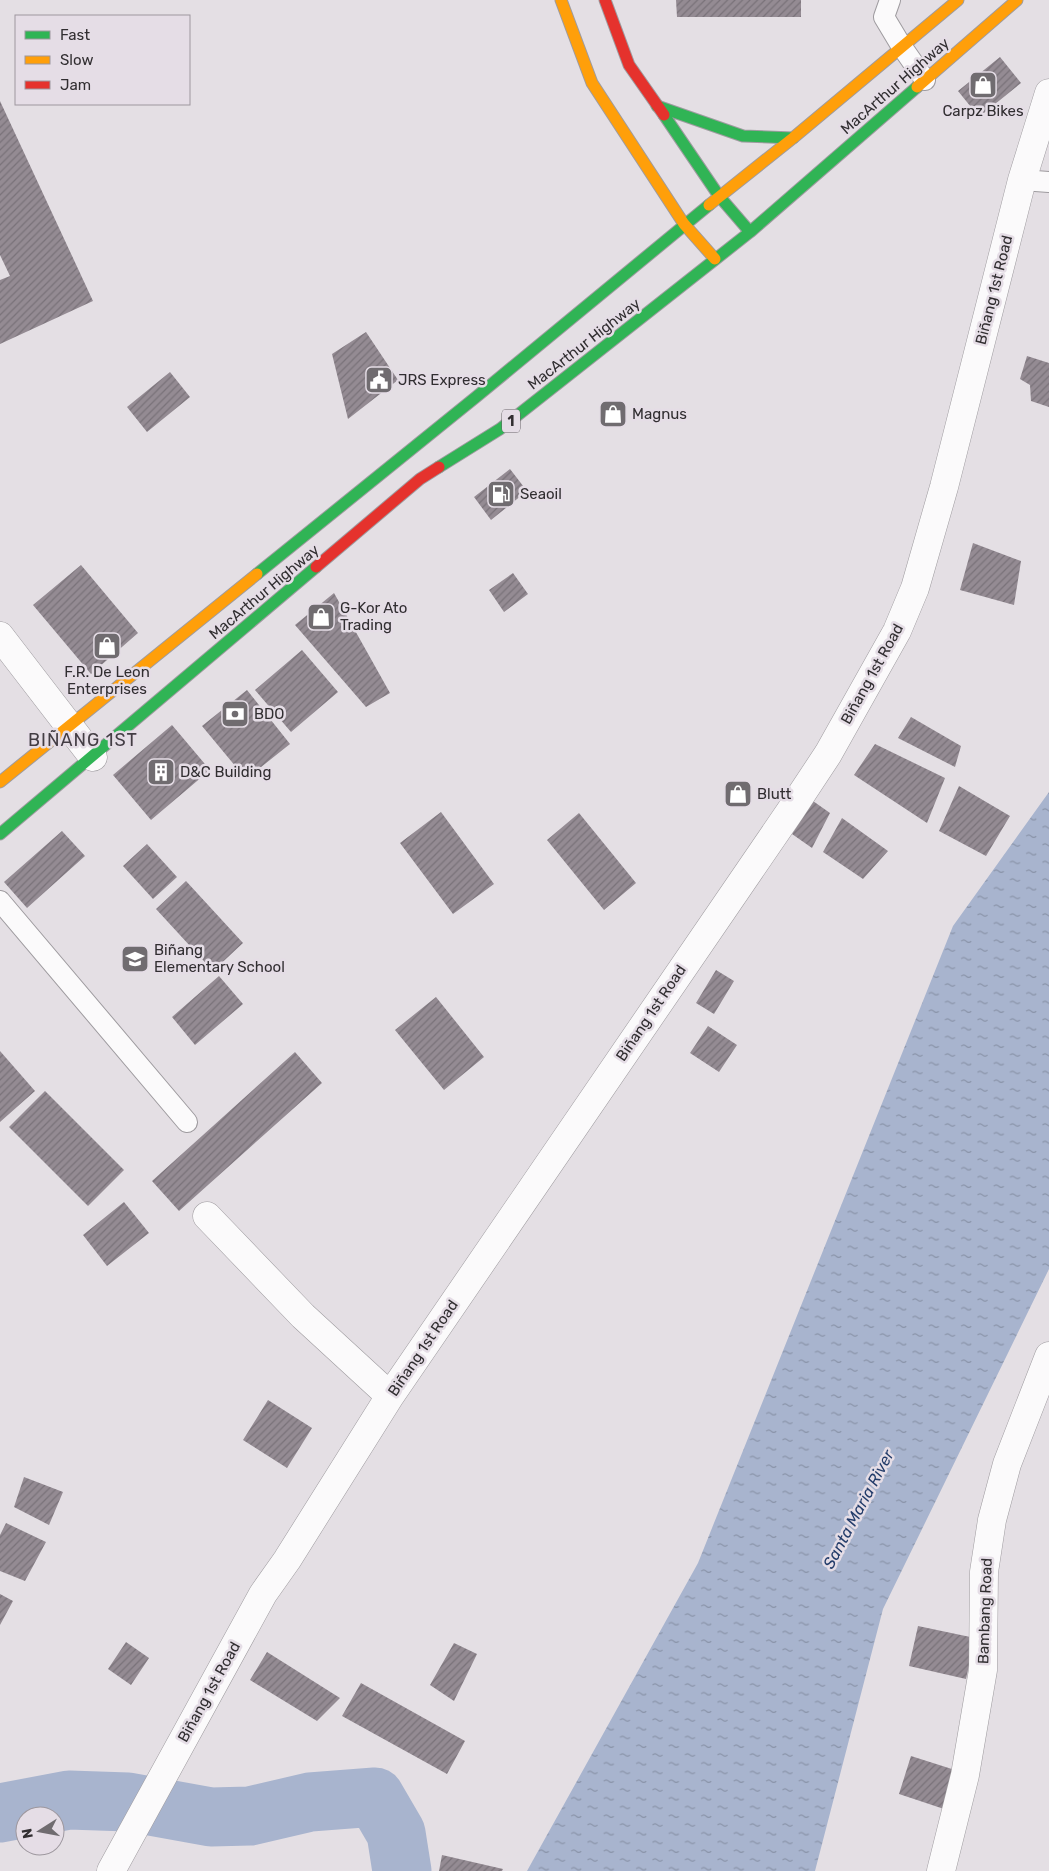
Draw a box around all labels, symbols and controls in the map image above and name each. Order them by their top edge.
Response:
legend [15,15,190,105]
text: Fast [60,26,90,44]
street label: MacArthur Highway [837,34,953,138]
text: Slow [60,51,93,69]
shop icon: Carpz Bikes [968,70,998,100]
text: Jam [60,76,91,94]
place label: Carpz Bikes [942,102,1024,120]
street label: Biñang 1st Road [972,234,1016,346]
street label: MacArthur Highway [524,294,644,394]
public building icon: JRS Express [364,365,394,395]
place label: JRS Express [398,371,486,389]
shop icon: Magnus [598,399,628,429]
place label: Magnus [632,405,687,423]
road number: 1 [502,410,520,432]
fuel station icon: Seaoil [486,479,516,509]
place label: Seaoil [520,485,562,503]
street label: MacArthur Highway [205,541,323,643]
place label: G-Kor Ato Trading [340,599,407,634]
shop icon: G-Kor Ato Trading [306,602,336,632]
street label: Biñang 1st Road [837,621,907,727]
shop icon: F.R. De Leon Enterprises [92,631,122,661]
place label: F.R. De Leon Enterprises [64,663,150,698]
bank icon: BDO [220,699,250,729]
place label: BDO [254,705,285,723]
district label: BIÑANG 1ST [28,729,138,751]
building icon: D&C Building [146,757,176,787]
place label: D&C Building [180,763,271,781]
shop icon: Blutt [723,779,753,809]
place label: Blutt [757,785,792,803]
place label: Biñang Elementary School [154,941,285,976]
school or university icon: Biñang Elementary School [120,944,150,974]
street label: Biñang 1st Road [612,962,690,1064]
street label: Biñang 1st Road [384,1297,462,1399]
water label: Santa Maria River [819,1446,898,1572]
street label: Bambang Road [974,1558,996,1664]
street label: Biñang 1st Road [174,1639,244,1745]
north arrow [15,1806,65,1856]
text: N [18,1827,37,1840]

